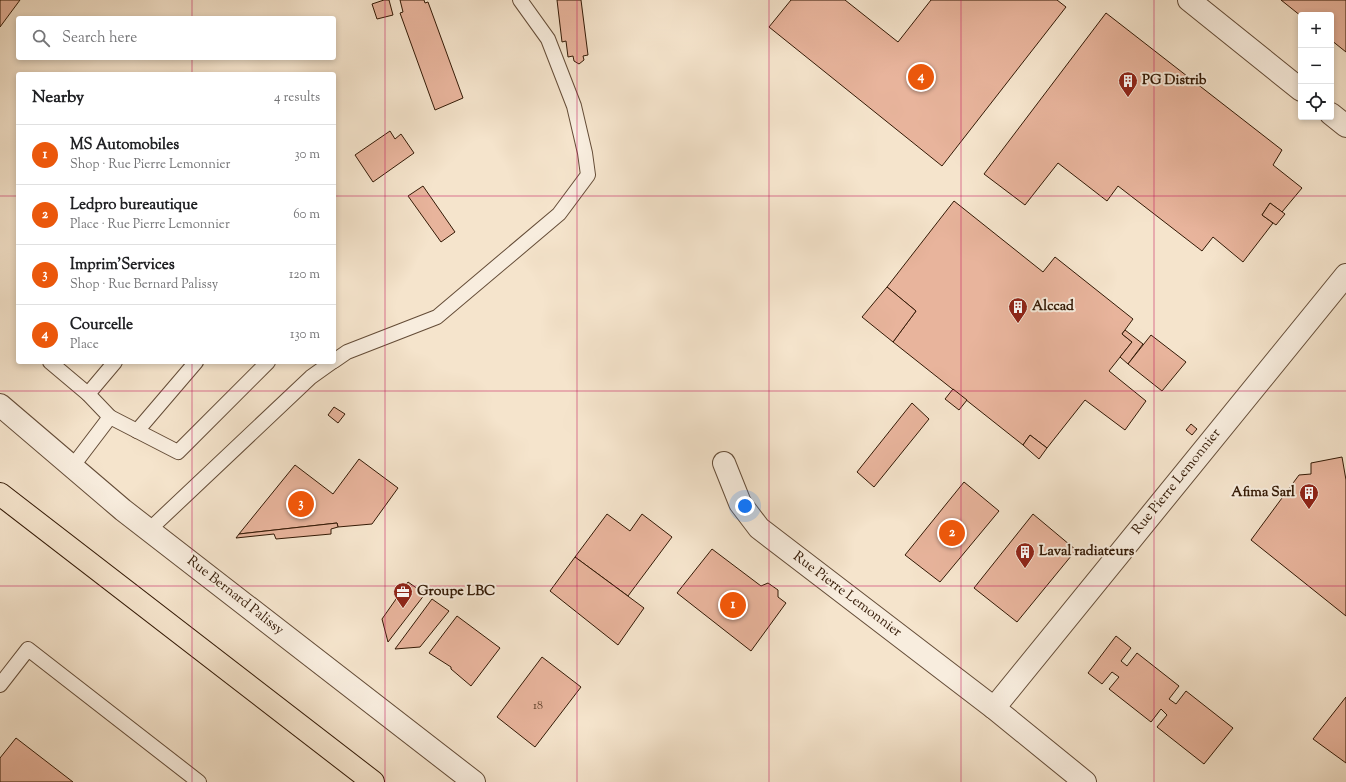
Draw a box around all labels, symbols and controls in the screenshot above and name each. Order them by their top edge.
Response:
map controls [1298,12,1334,120]
button: + [1298,12,1334,48]
search box [16,16,336,60]
icon: search [30,27,52,49]
text: Search here [62,28,137,49]
button: − [1298,48,1334,84]
pin: 4 [908,62,934,92]
building icon: PG Distrib [1117,70,1139,98]
place label: PG Distrib [1142,71,1207,91]
button: locate [1298,84,1334,120]
text: Nearby [32,86,84,110]
text: 4 results [274,89,320,107]
text: MS Automobiles [70,135,179,156]
text: 1 [43,146,47,164]
text: 30 m [294,146,320,164]
text: Shop · Rue Pierre Lemonnier [70,156,231,174]
text: Ledpro bureautique [70,195,198,216]
text: 2 [42,206,48,224]
text: 60 m [293,206,320,224]
text: Place · Rue Pierre Lemonnier [70,216,230,234]
text: Imprim'Services [70,255,175,276]
text: 3 [42,266,48,284]
text: 120 m [289,266,320,284]
text: Shop · Rue Bernard Palissy [70,276,218,294]
building icon: Alccad [1007,296,1029,324]
place label: Alccad [1032,297,1074,317]
text: Courcelle [70,315,133,336]
text: 4 [42,326,48,344]
text: 130 m [290,326,320,344]
text: Place [70,336,99,354]
street label: Rue Pierre Lemonnier [1128,424,1227,539]
building icon: Afima Sarl [1298,482,1320,510]
place label: Afima Sarl [1231,483,1295,503]
pin: 3 [288,489,314,519]
your location [735,496,755,516]
pin: 2 [939,518,965,548]
building icon: Laval radiateurs [1014,541,1036,569]
place label: Laval radiateurs [1039,542,1135,562]
street label: Rue Pierre Lemonnier [788,547,906,643]
street label: Rue Bernard Palissy [182,552,288,640]
office icon: Groupe LBC [392,581,414,609]
place label: Groupe LBC [417,582,495,602]
pin: 1 [720,590,746,620]
house number: 18 [533,697,543,715]

